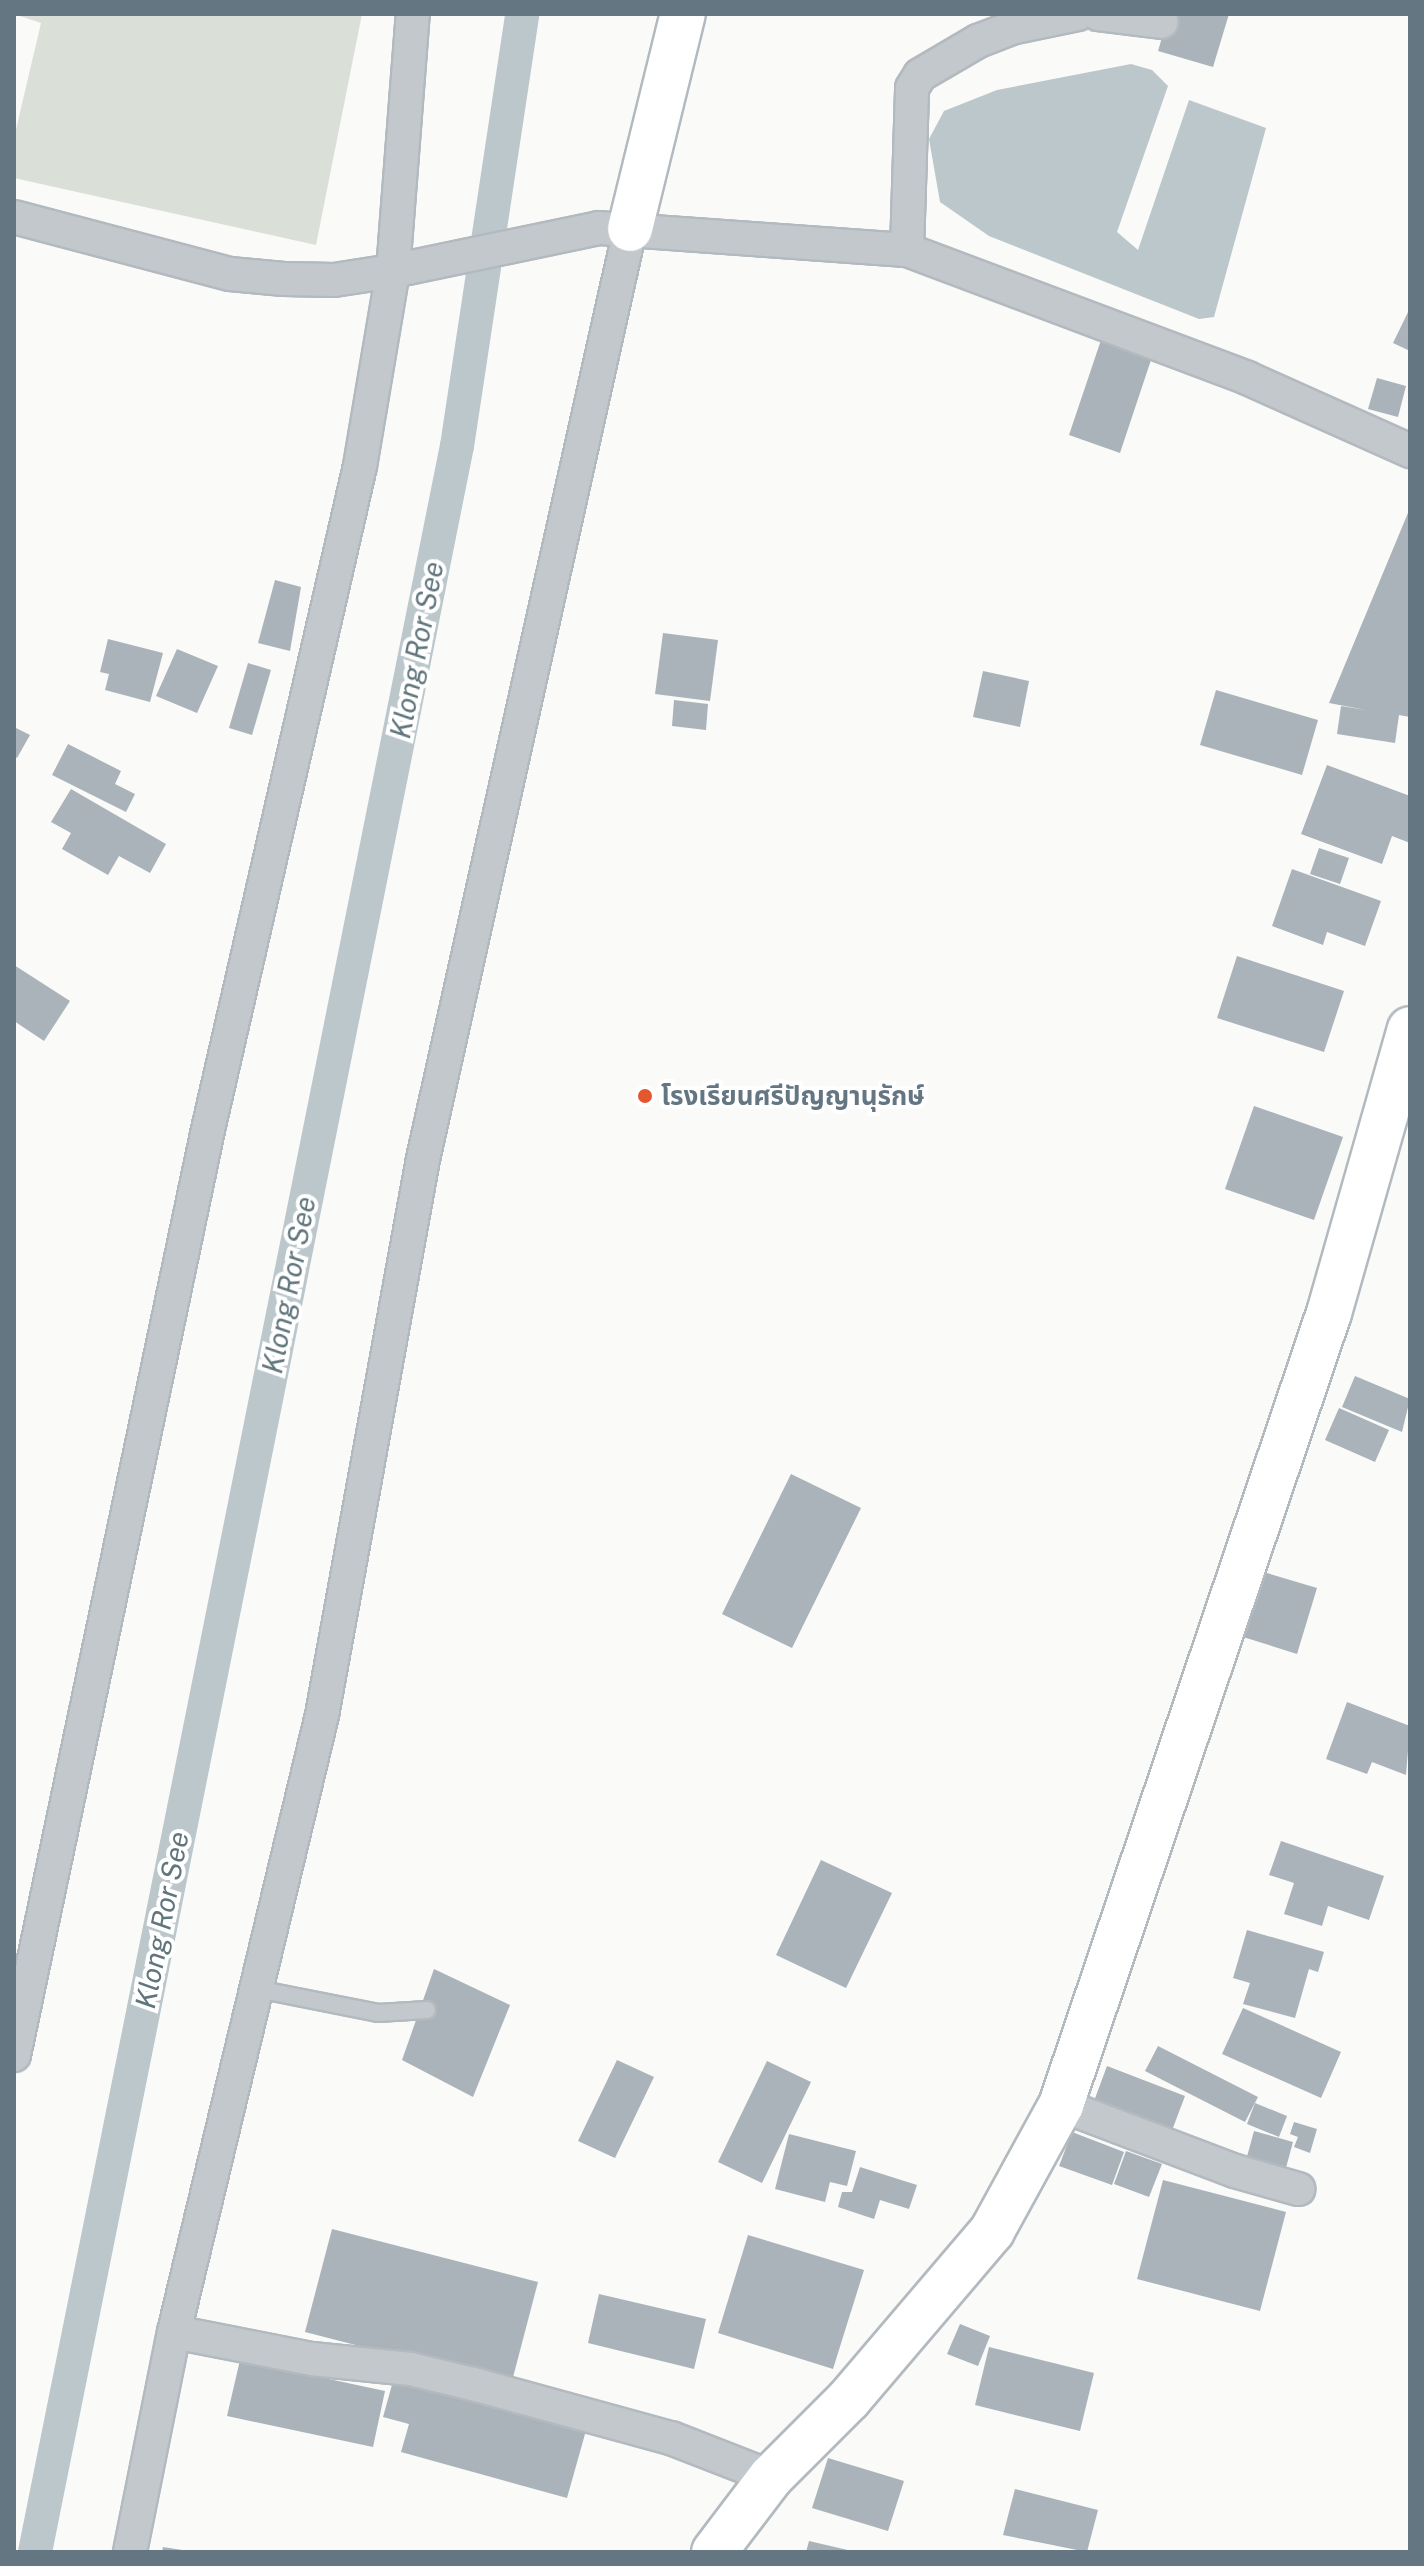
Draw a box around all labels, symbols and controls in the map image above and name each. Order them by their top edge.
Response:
water label: Klong Ror See [383,559,451,741]
place label: โรงเรียนศรีปัญญานุรักษ์ [661,1080,925,1112]
marker: โรงเรียนศรีปัญญานุรักษ์ [636,1087,654,1105]
water label: Klong Ror See [255,1194,323,1376]
water label: Klong Ror See [128,1829,196,2011]

